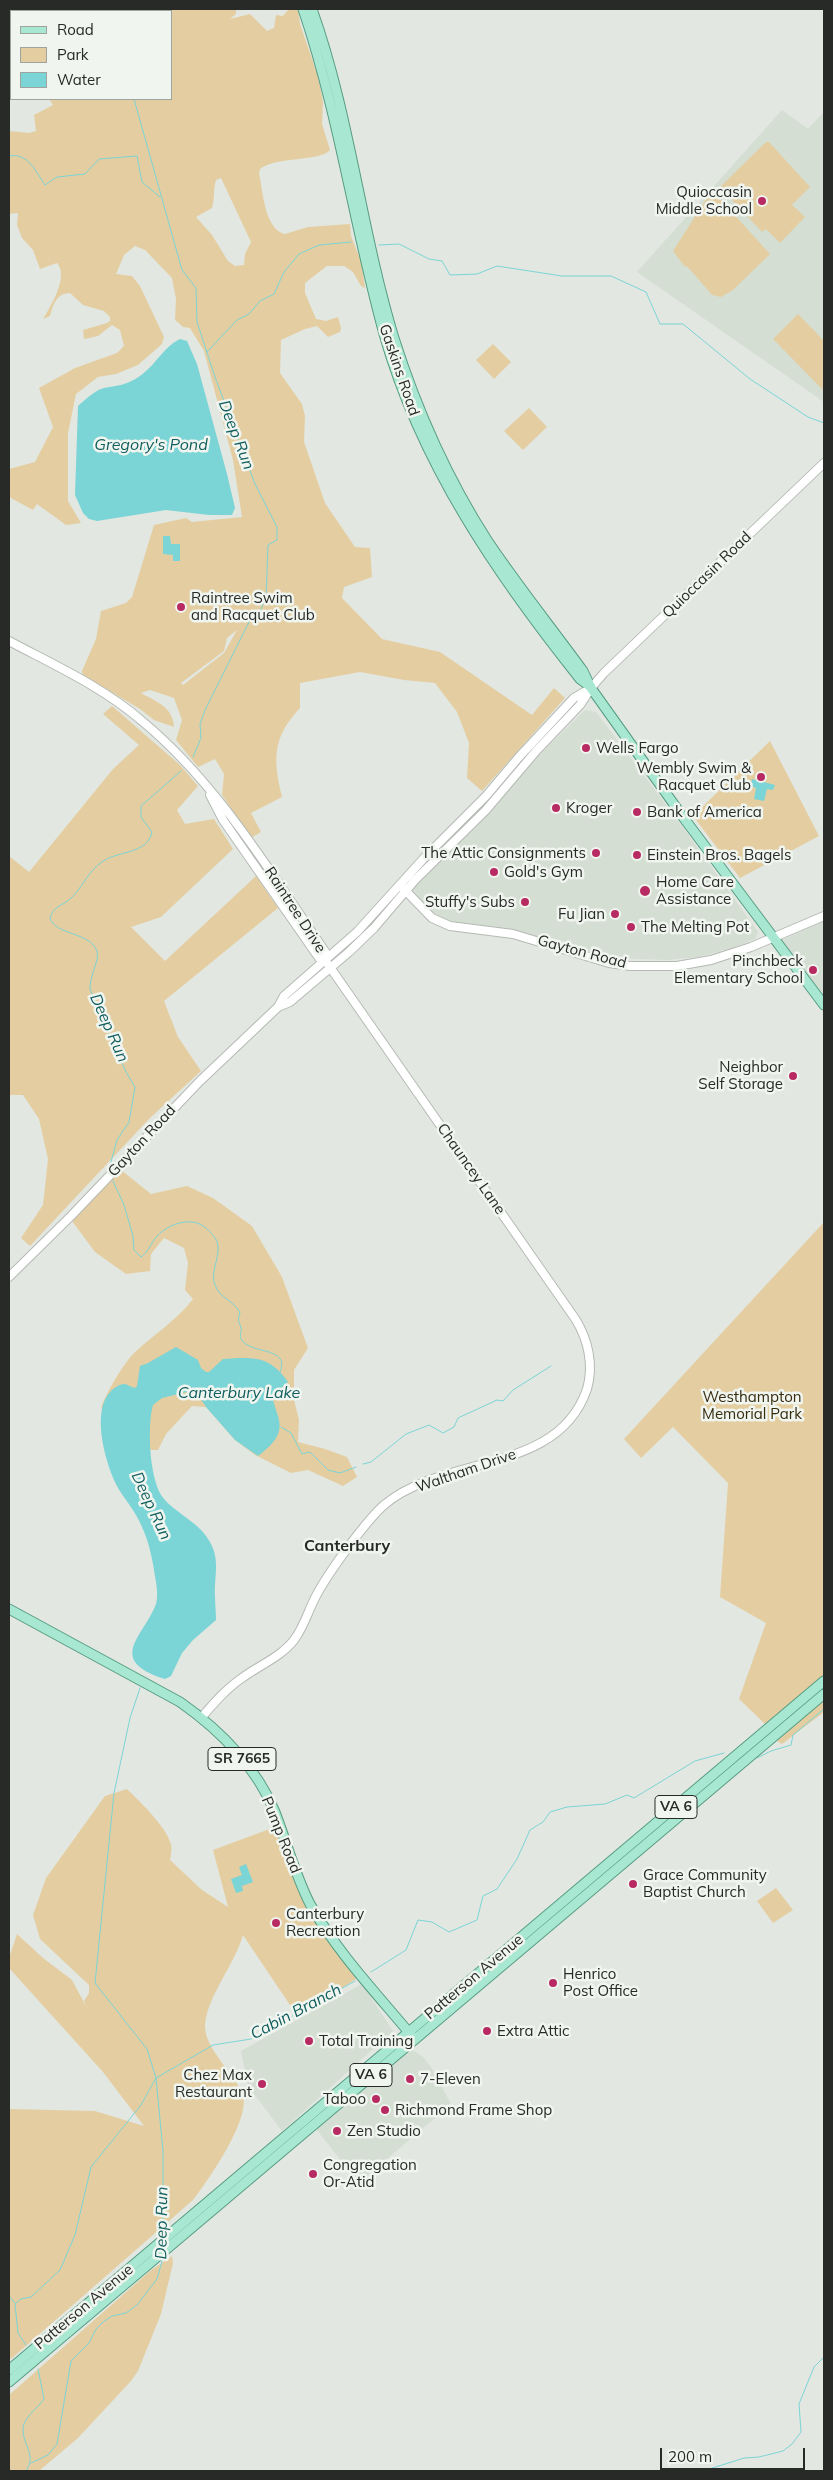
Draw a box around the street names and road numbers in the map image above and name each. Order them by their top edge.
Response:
street label: Gaskins Road [375,322,423,418]
street label: Quioccasin Road [659,528,755,622]
street label: Raintree Drive [261,864,329,956]
street label: Gayton Road [536,932,628,972]
street label: Gayton Road [104,1102,180,1180]
street label: Chauncey Lane [433,1120,509,1218]
street label: Waltham Drive [414,1445,518,1497]
road number: SR 7665 [208,1748,276,1770]
street label: Pump Road [257,1794,305,1876]
road number: VA 6 [655,1795,697,1818]
street label: Patterson Avenue [421,1931,527,2023]
road number: VA 6 [350,2064,392,2086]
street label: Patterson Avenue [31,2261,137,2353]

